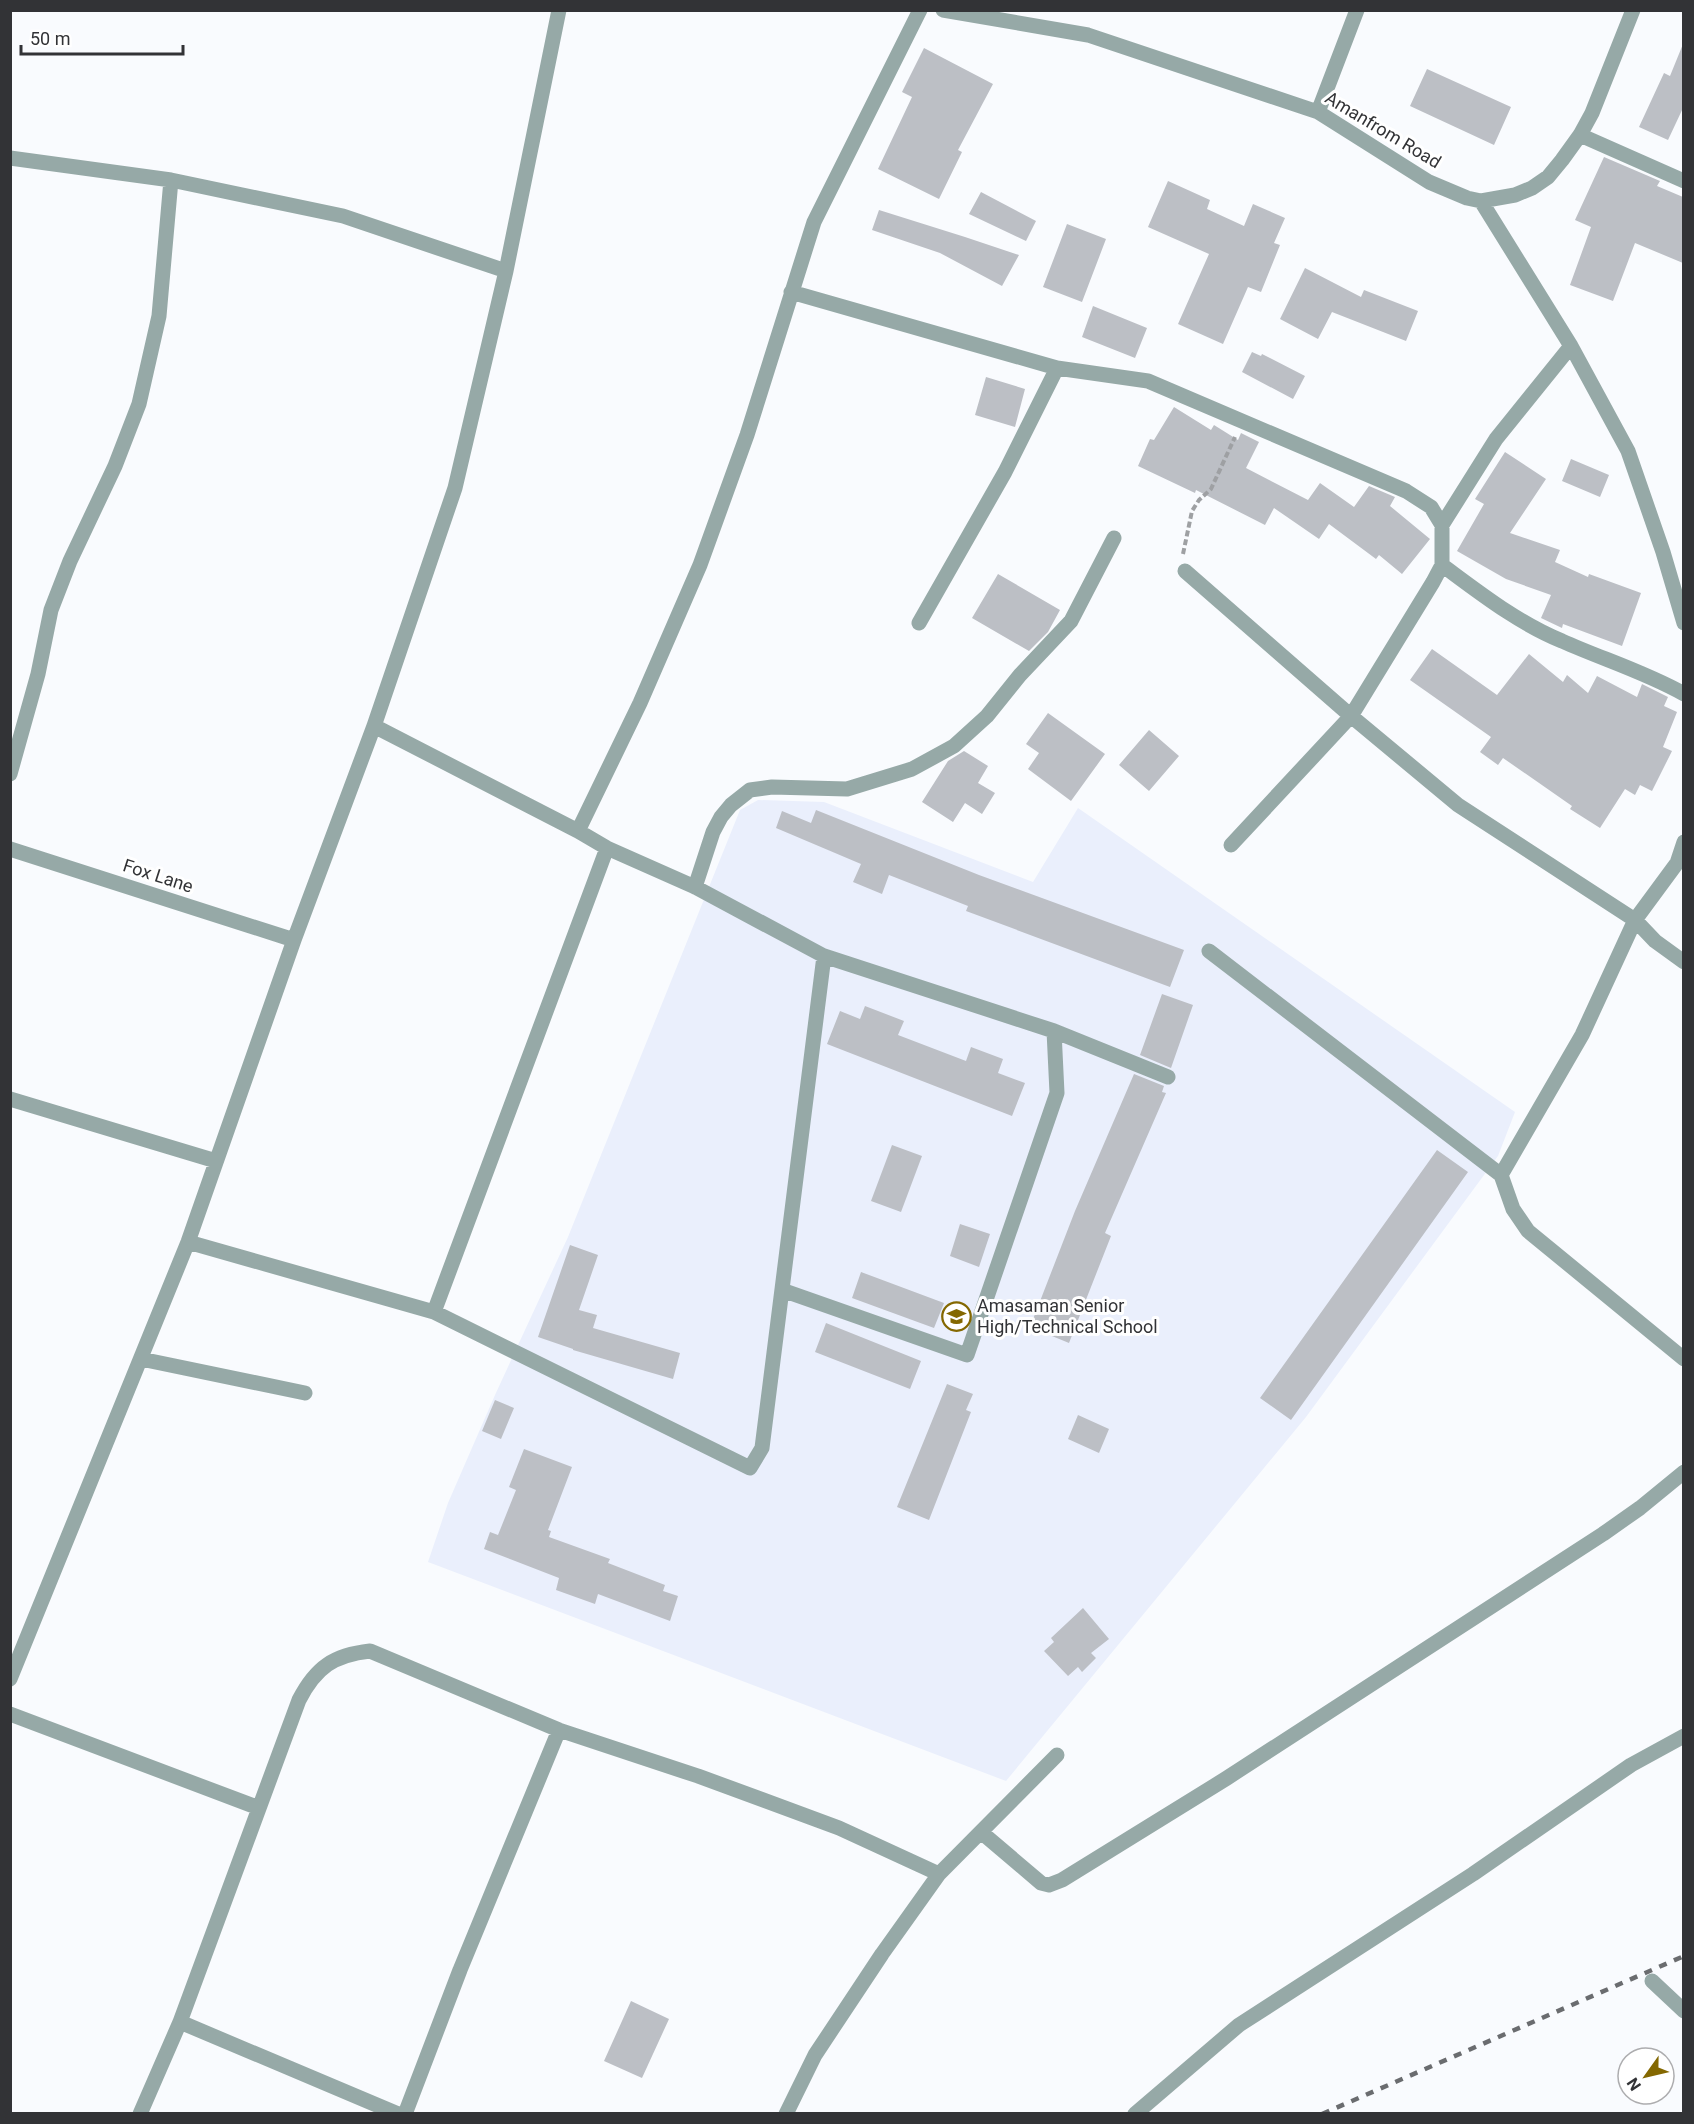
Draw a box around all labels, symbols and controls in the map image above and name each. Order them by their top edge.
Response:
scale bar [21,18,183,56]
text: 50 m [30,28,70,49]
street label: Amanfrom Road [1322,87,1445,172]
street label: Fox Lane [121,854,196,897]
place label: Amasaman Senior High/Technical School [977,1295,1158,1337]
school or university icon: Amasaman Senior High/Technical School [940,1300,972,1332]
north arrow [1616,2046,1676,2106]
text: N [1623,2074,1645,2094]

